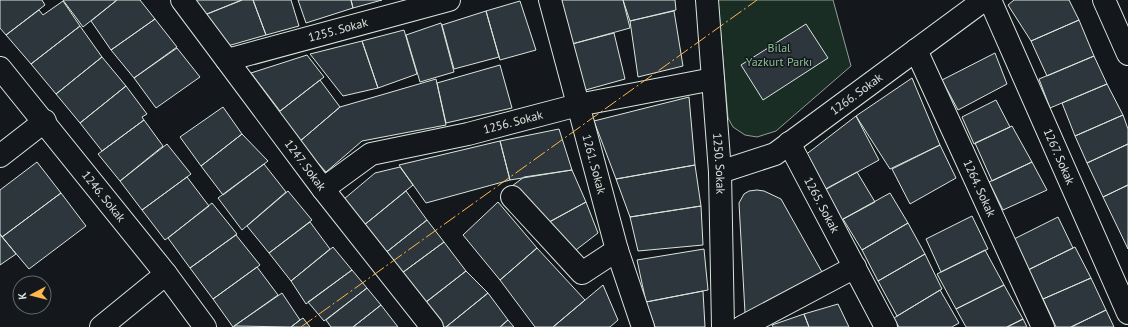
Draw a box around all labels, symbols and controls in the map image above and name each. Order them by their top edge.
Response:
street label: 1255. Sokak [306,14,370,45]
park label: Bilal Yazkurt Parkı [746,40,812,69]
street label: 1266. Sokak [827,69,885,118]
street label: 1256. Sokak [481,107,545,137]
street label: 1267. Sokak [1040,126,1079,187]
street label: 1250. Sokak [710,132,728,195]
street label: 1261. Sokak [579,133,610,196]
street label: 1247. Sokak [282,136,330,194]
street label: 1264. Sokak [960,157,1000,219]
street label: 1246. Sokak [79,168,129,225]
street label: 1265. Sokak [801,174,843,236]
north arrow [12,275,52,315]
text: K [15,292,29,300]

